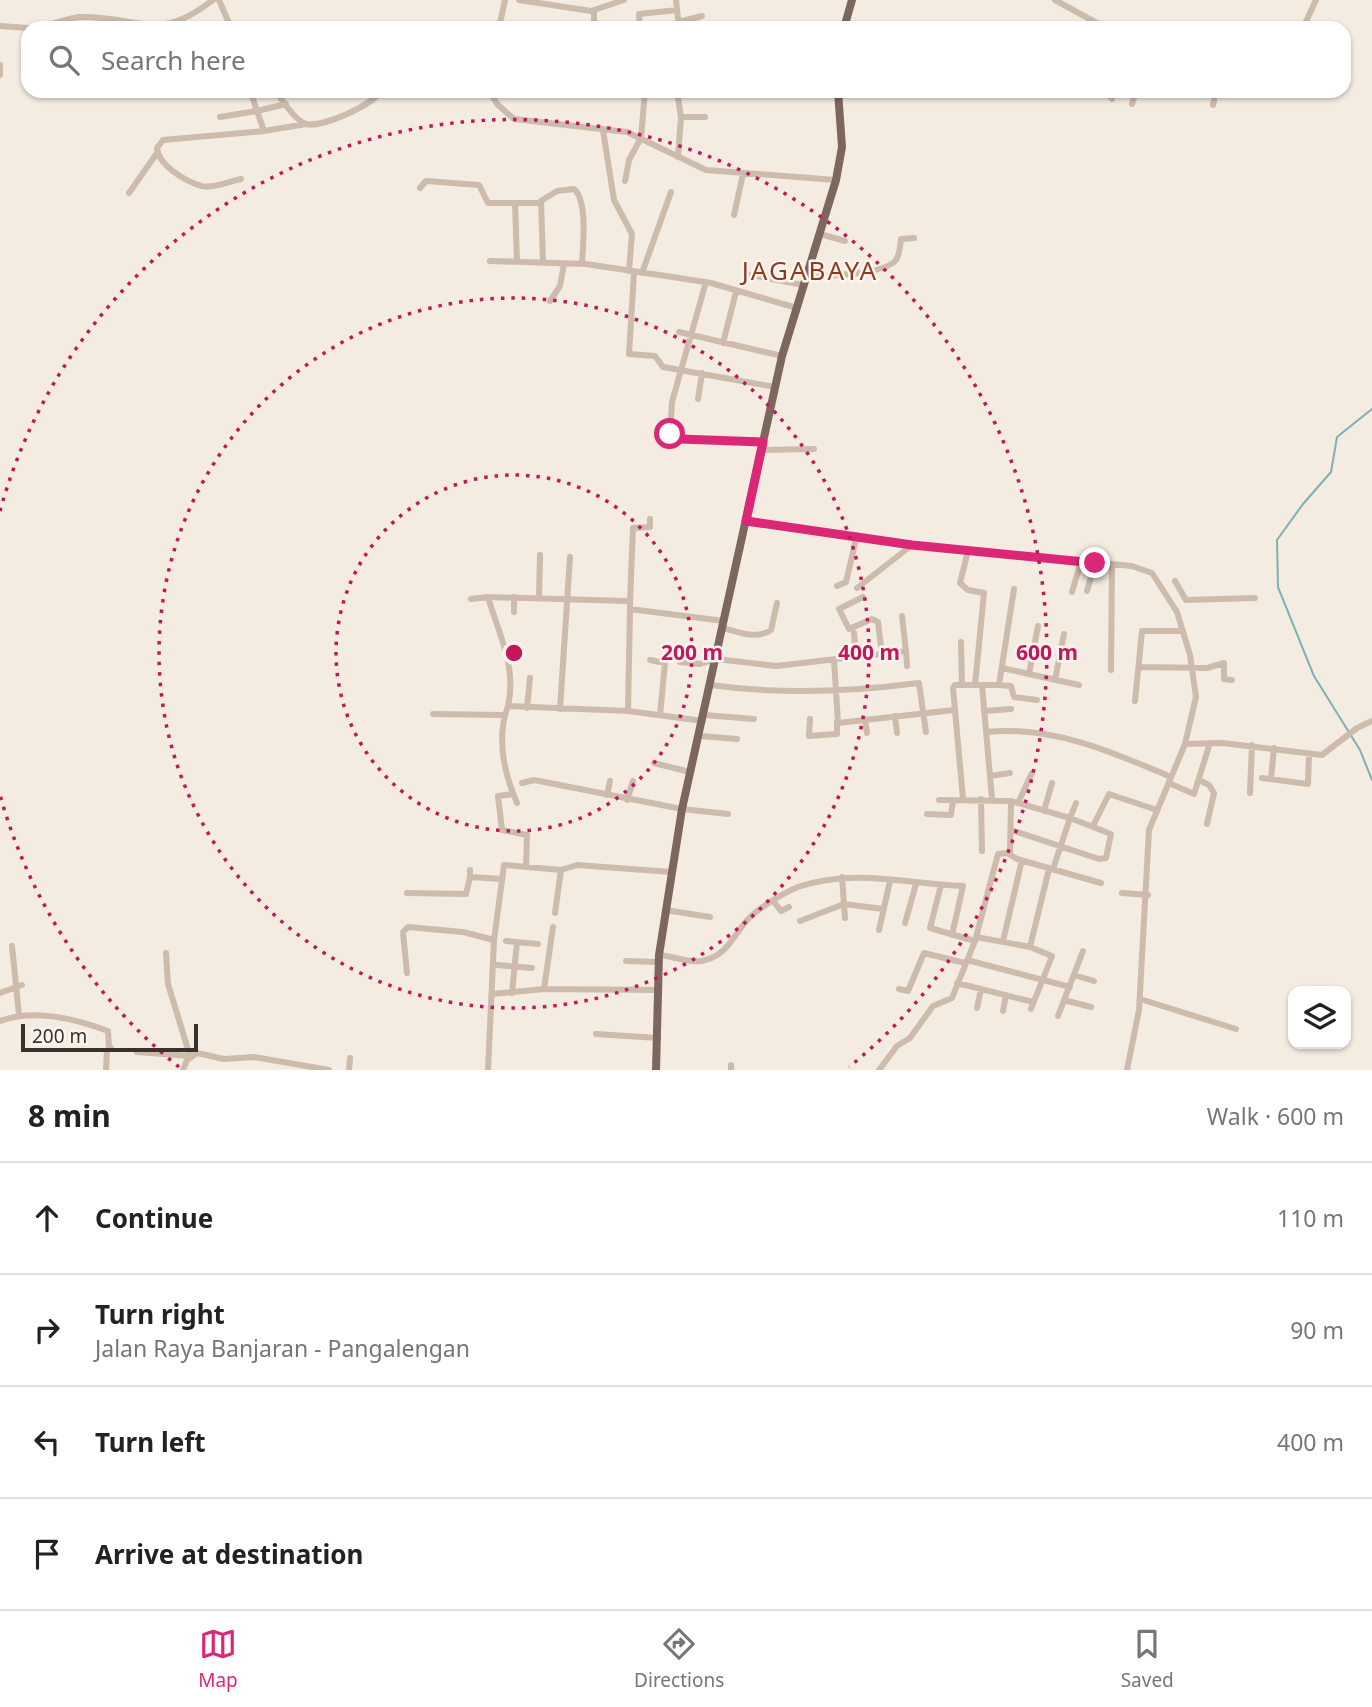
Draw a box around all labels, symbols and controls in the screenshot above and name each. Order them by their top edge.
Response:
search box [21,21,1351,98]
icon: search [45,41,83,79]
text: Search here [101,42,246,78]
district label: JAGABAYA [739,252,878,288]
route start [654,418,685,449]
route end [1079,547,1110,578]
text: 200 m [661,638,723,666]
text: 400 m [838,638,900,666]
text: 600 m [1016,638,1078,666]
centre of rings [502,641,526,665]
map controls [1288,986,1351,1049]
button: layers [1288,986,1351,1049]
scale bar [21,1021,198,1053]
text: 200 m [32,1023,87,1049]
text: 8 min [28,1095,111,1136]
text: Walk · 600 m [1207,1100,1344,1132]
icon: ahead [28,1199,66,1237]
text: Continue [95,1200,213,1236]
text: 110 m [1277,1202,1344,1234]
text: Turn right [95,1296,225,1332]
icon: right [28,1311,66,1349]
text: 90 m [1290,1314,1344,1346]
text: Jalan Raya Banjaran - Pangalengan [95,1332,470,1364]
icon: left [28,1423,66,1461]
text: Turn left [95,1424,206,1460]
text: 400 m [1277,1426,1344,1458]
icon: arrive [28,1535,66,1573]
text: Arrive at destination [95,1536,364,1572]
tab: Map [198,1625,238,1693]
tab: Directions [634,1625,724,1693]
tab: Saved [1121,1625,1174,1693]

